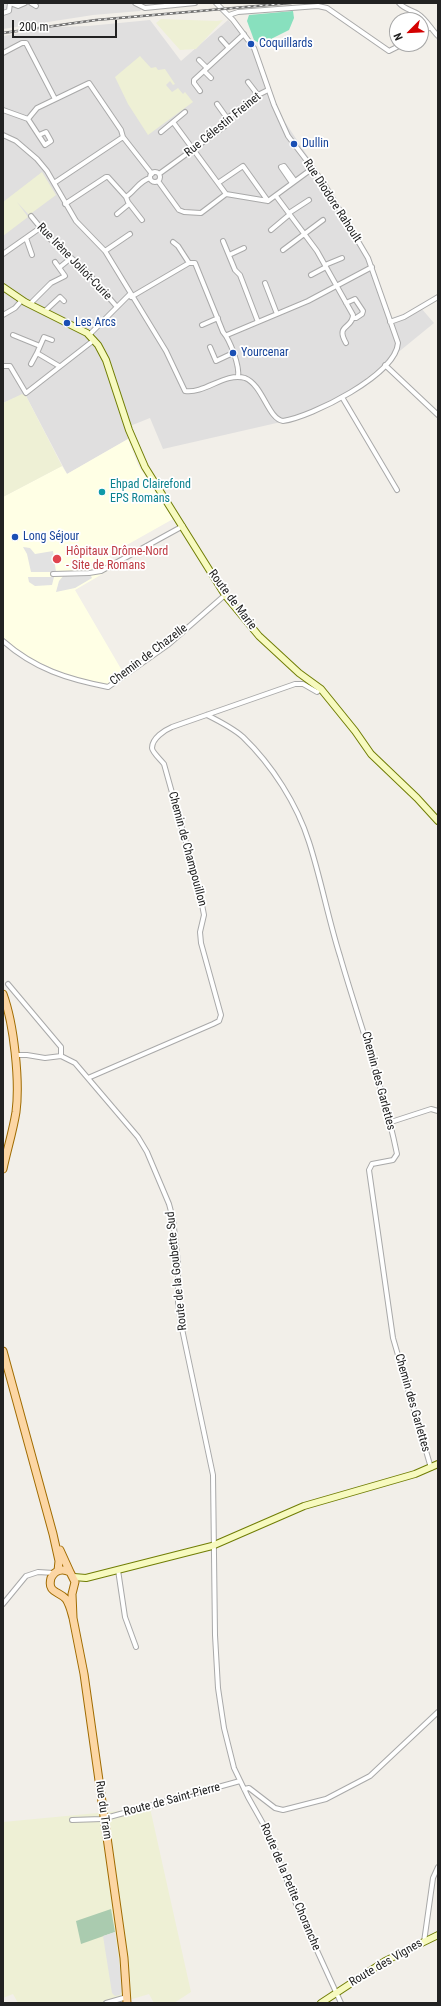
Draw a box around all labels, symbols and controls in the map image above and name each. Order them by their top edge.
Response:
scale bar [14,12,119,38]
north arrow [389,12,429,52]
text: 200 m [19,20,49,34]
text: N [391,31,406,42]
place label: Coquillards [259,37,313,51]
marker: Coquillards [246,39,256,49]
street label: Rue Célestin Freinet [182,90,264,160]
place label: Dullin [302,137,329,151]
marker: Dullin [289,139,299,149]
street label: Rue Diodore Rahoult [300,157,364,245]
street label: Rue Irène Joliot-Curie [34,221,114,303]
place label: Les Arcs [75,316,116,330]
marker: Les Arcs [62,318,72,328]
place label: Yourcenar [241,346,289,360]
marker: Yourcenar [228,348,238,358]
place label: Ehpad Clairefond EPS Romans [110,478,191,506]
marker: Ehpad Clairefond EPS Romans [97,487,107,497]
place label: Long Séjour [23,530,79,544]
marker: Long Séjour [10,532,20,542]
place label: Hôpitaux Drôme-Nord - Site de Romans [66,545,168,573]
marker: Hôpitaux Drôme-Nord - Site de Romans [51,553,63,565]
street label: Route de Marie [205,567,259,633]
street label: Chemin de Chazelle [107,621,191,689]
street label: Chemin de Champouillon [165,790,209,908]
street label: Chemin des Garlettes [358,1030,398,1132]
street label: Route de la Goubette Sud [164,1211,190,1331]
street label: Chemin des Garlettes [391,1352,433,1454]
street label: Rue du Tram [92,1780,114,1840]
street label: Route de Saint-Pierre [122,1780,222,1820]
street label: Route de la Petite Choranche [257,1821,323,1953]
street label: Route des Vignes [347,1936,425,1990]

